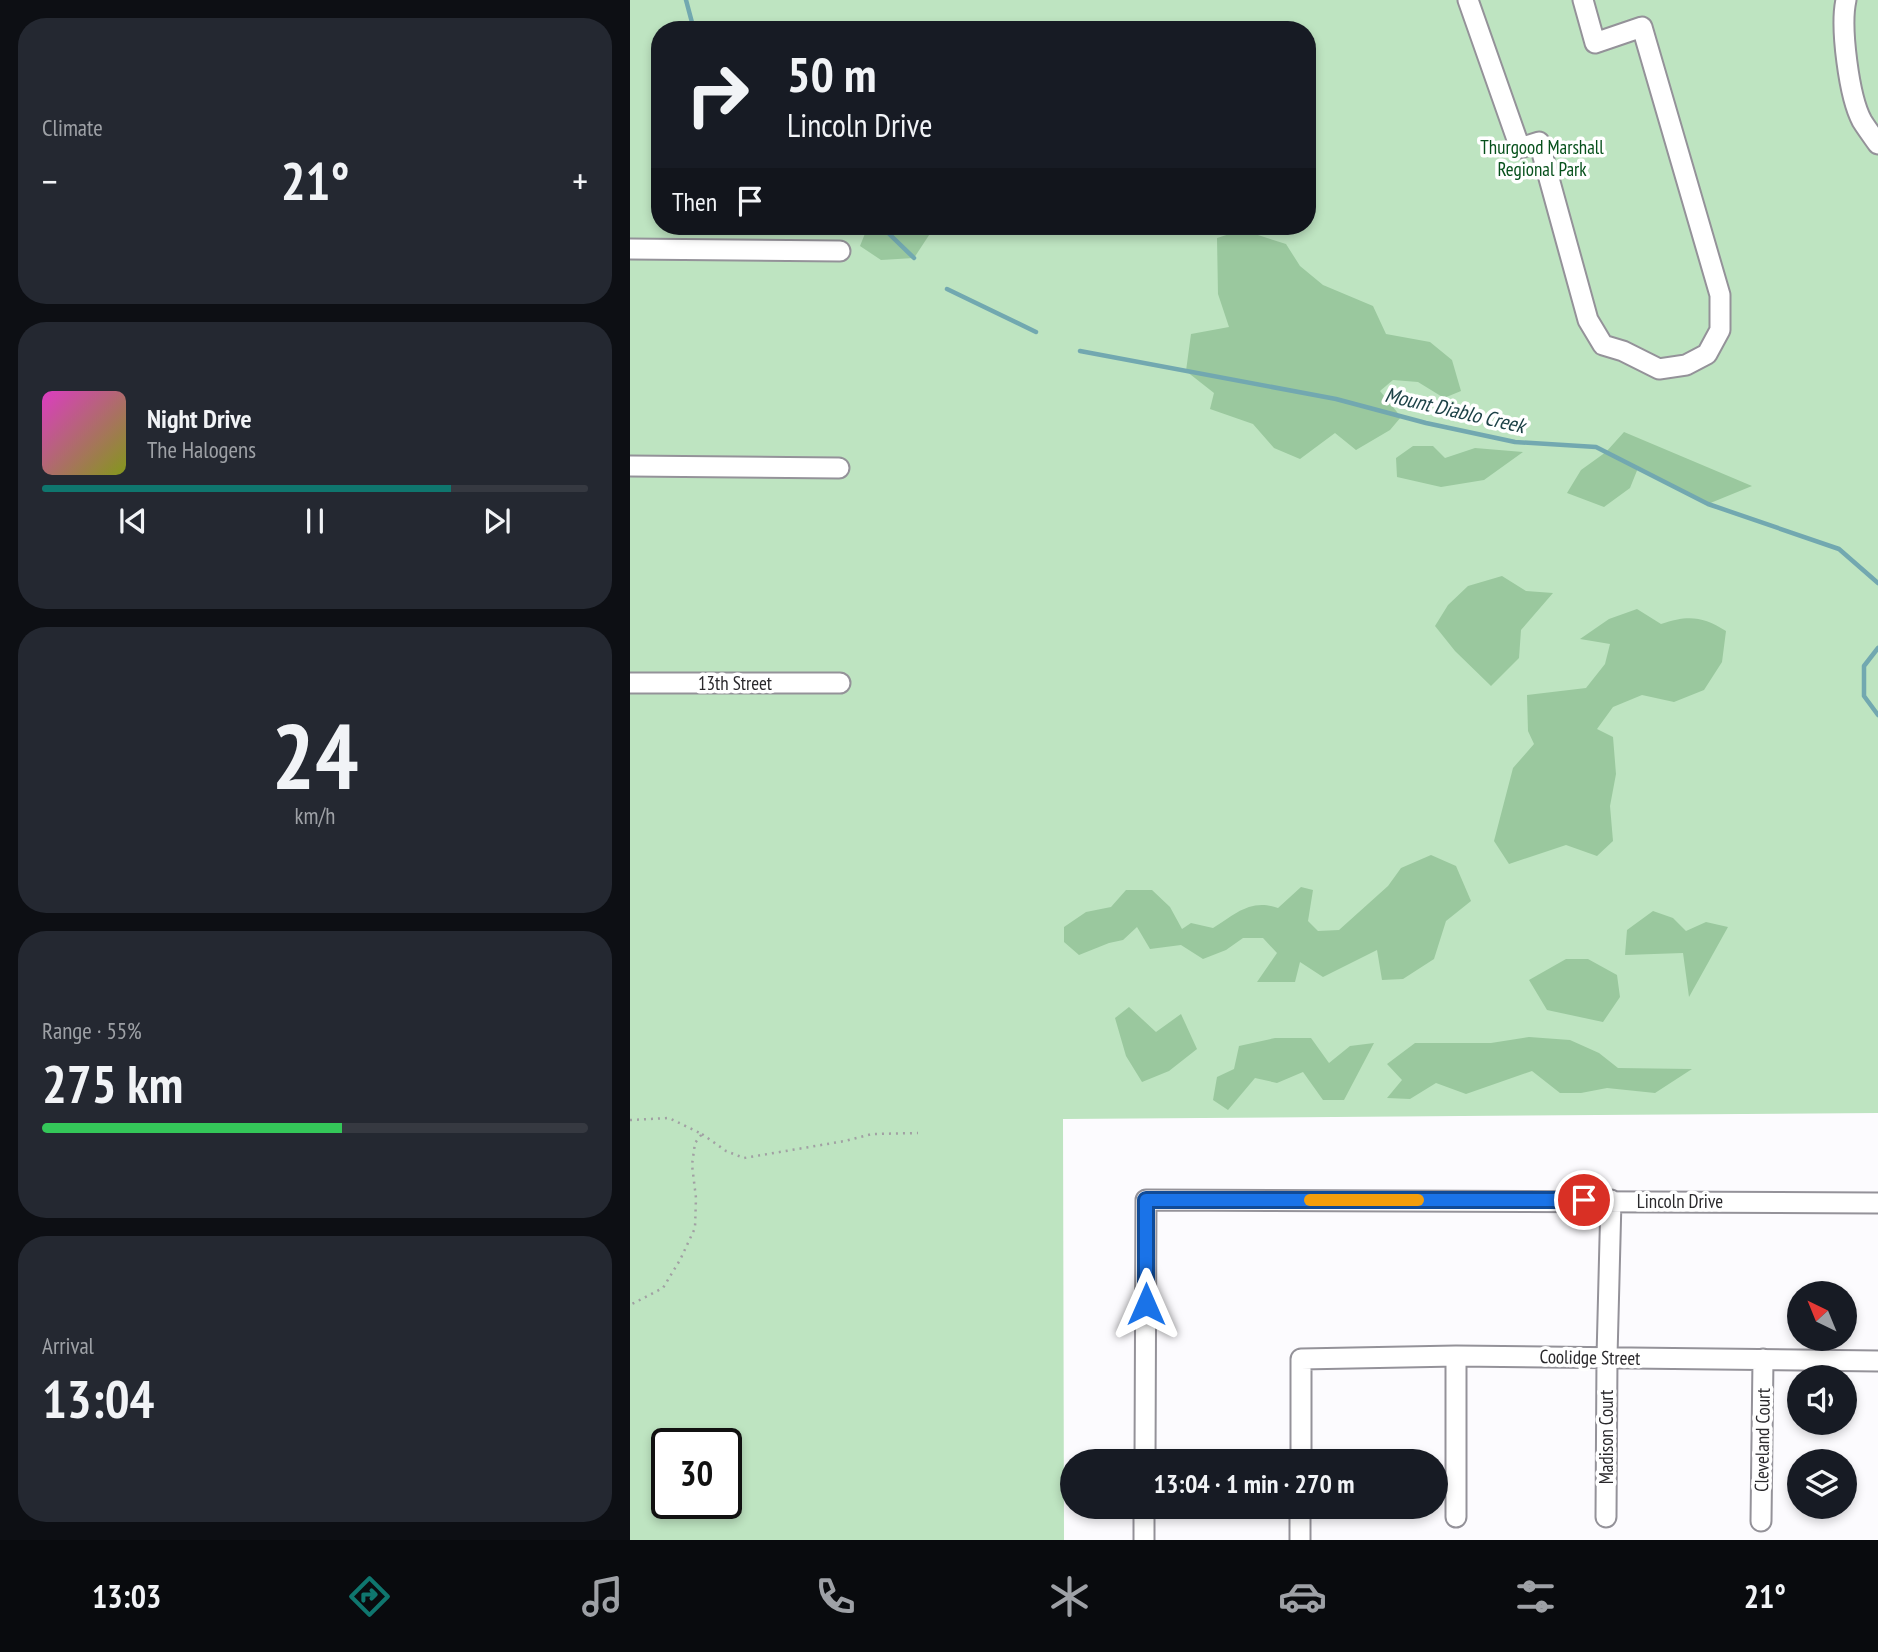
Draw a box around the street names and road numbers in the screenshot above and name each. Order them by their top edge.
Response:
street label: 13th Street [698,671,773,695]
street label: Lincoln Drive [1637,1189,1723,1213]
street label: Coolidge Street [1539,1344,1641,1370]
street label: Cleveland Court [1749,1387,1775,1492]
street label: Madison Court [1594,1389,1618,1484]

